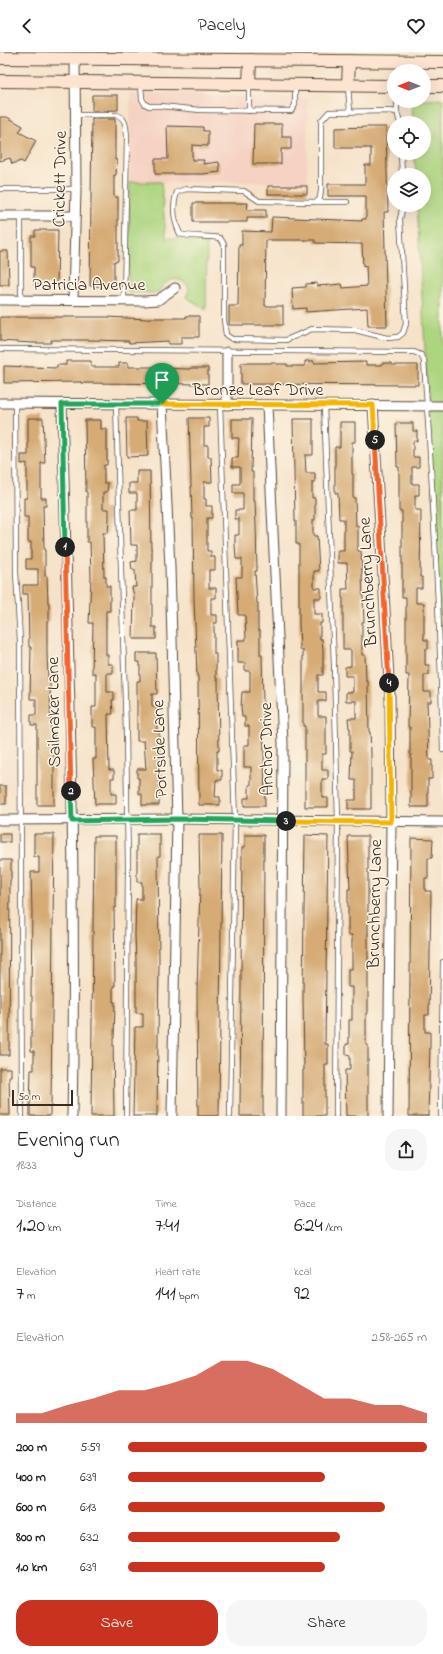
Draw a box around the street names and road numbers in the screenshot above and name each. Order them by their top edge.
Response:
street label: Crickett Drive [47,129,75,228]
street label: Patricia Avenue [32,273,147,299]
street label: Bronze Leaf Drive [192,378,324,404]
street label: Brunchberry Lane [353,515,385,648]
street label: Sailmaker Lane [41,656,69,767]
street label: Portside Lane [146,698,176,799]
street label: Anchor Drive [254,701,282,796]
street label: Brunchberry Lane [362,838,390,970]

